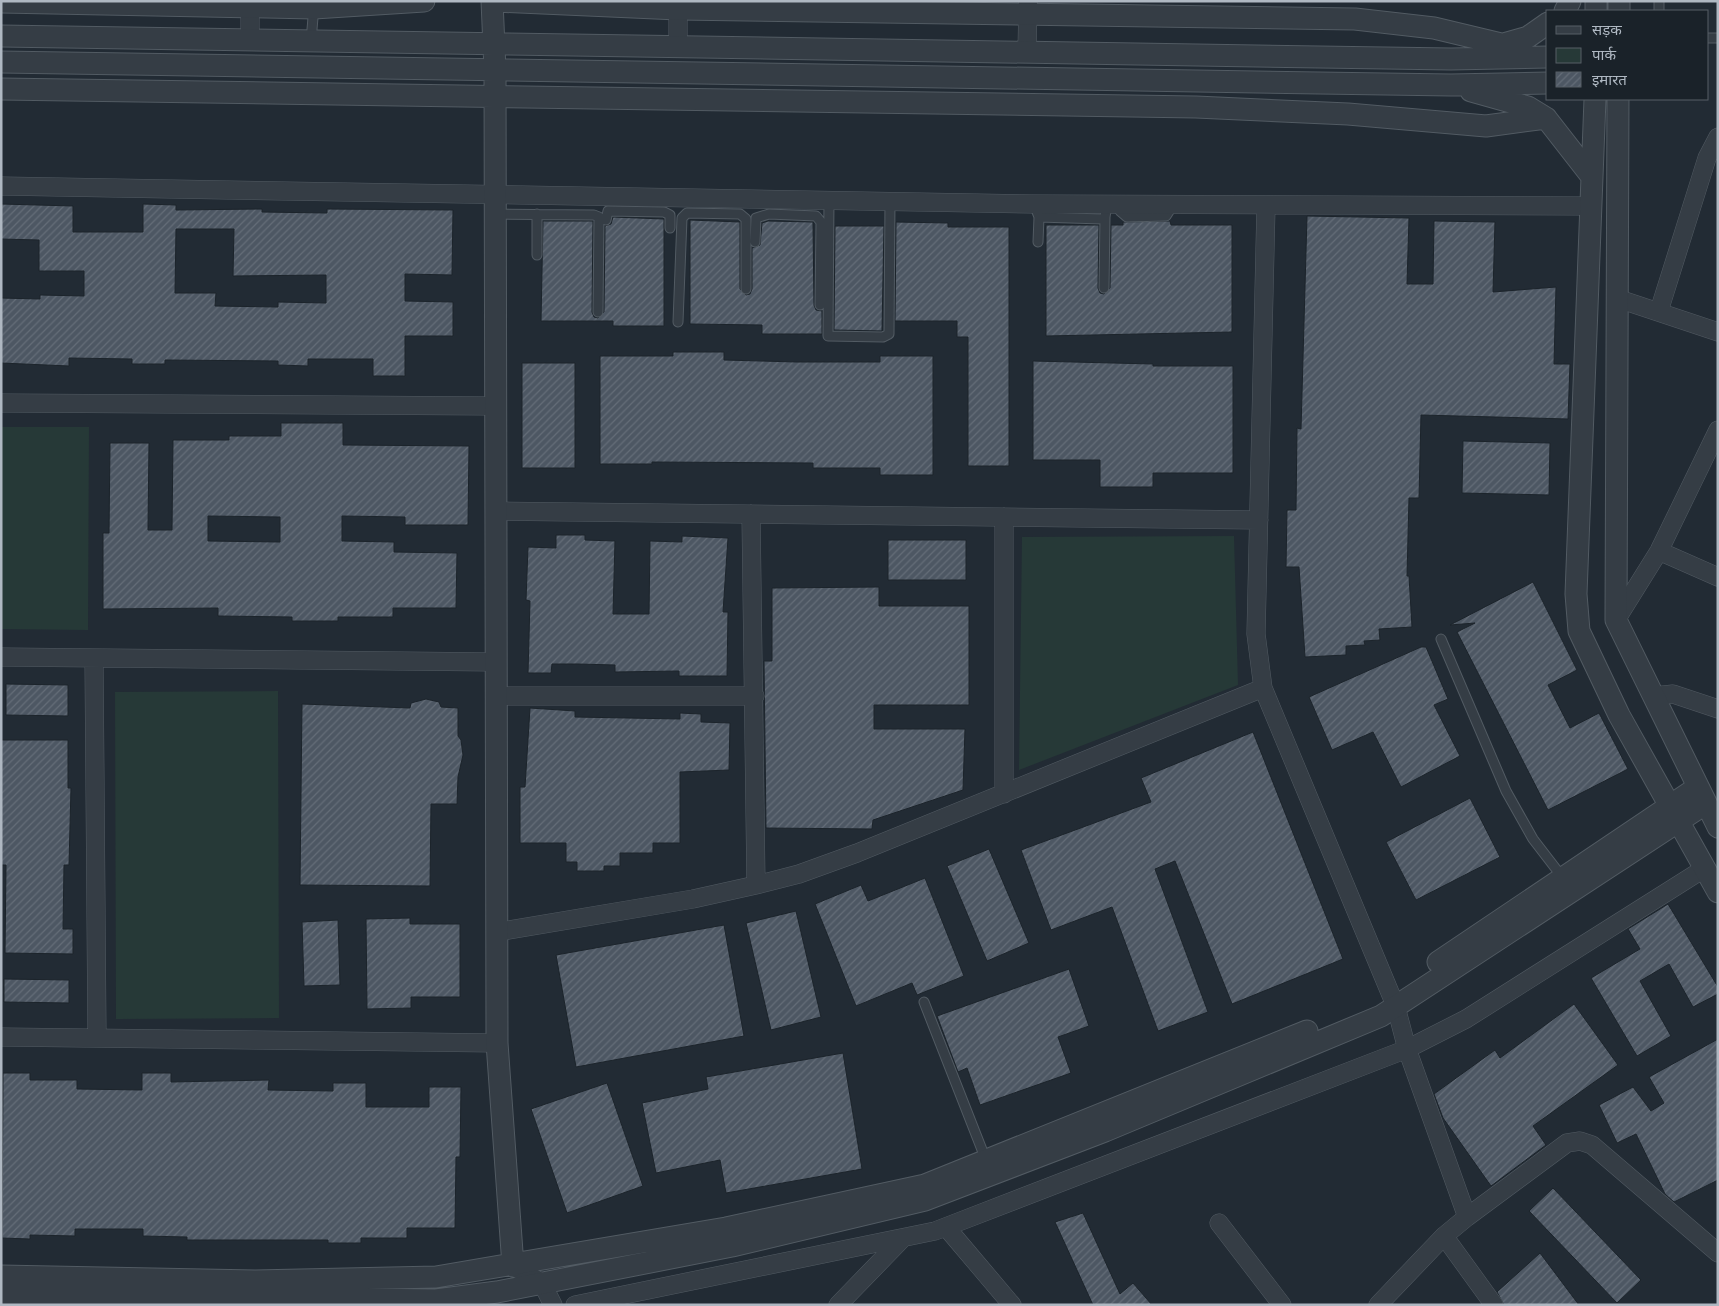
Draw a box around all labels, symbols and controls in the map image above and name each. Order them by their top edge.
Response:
legend [1546,10,1709,100]
text: सड़क [1592,19,1622,40]
text: पार्क [1592,44,1616,65]
text: इमारत [1592,69,1627,90]

